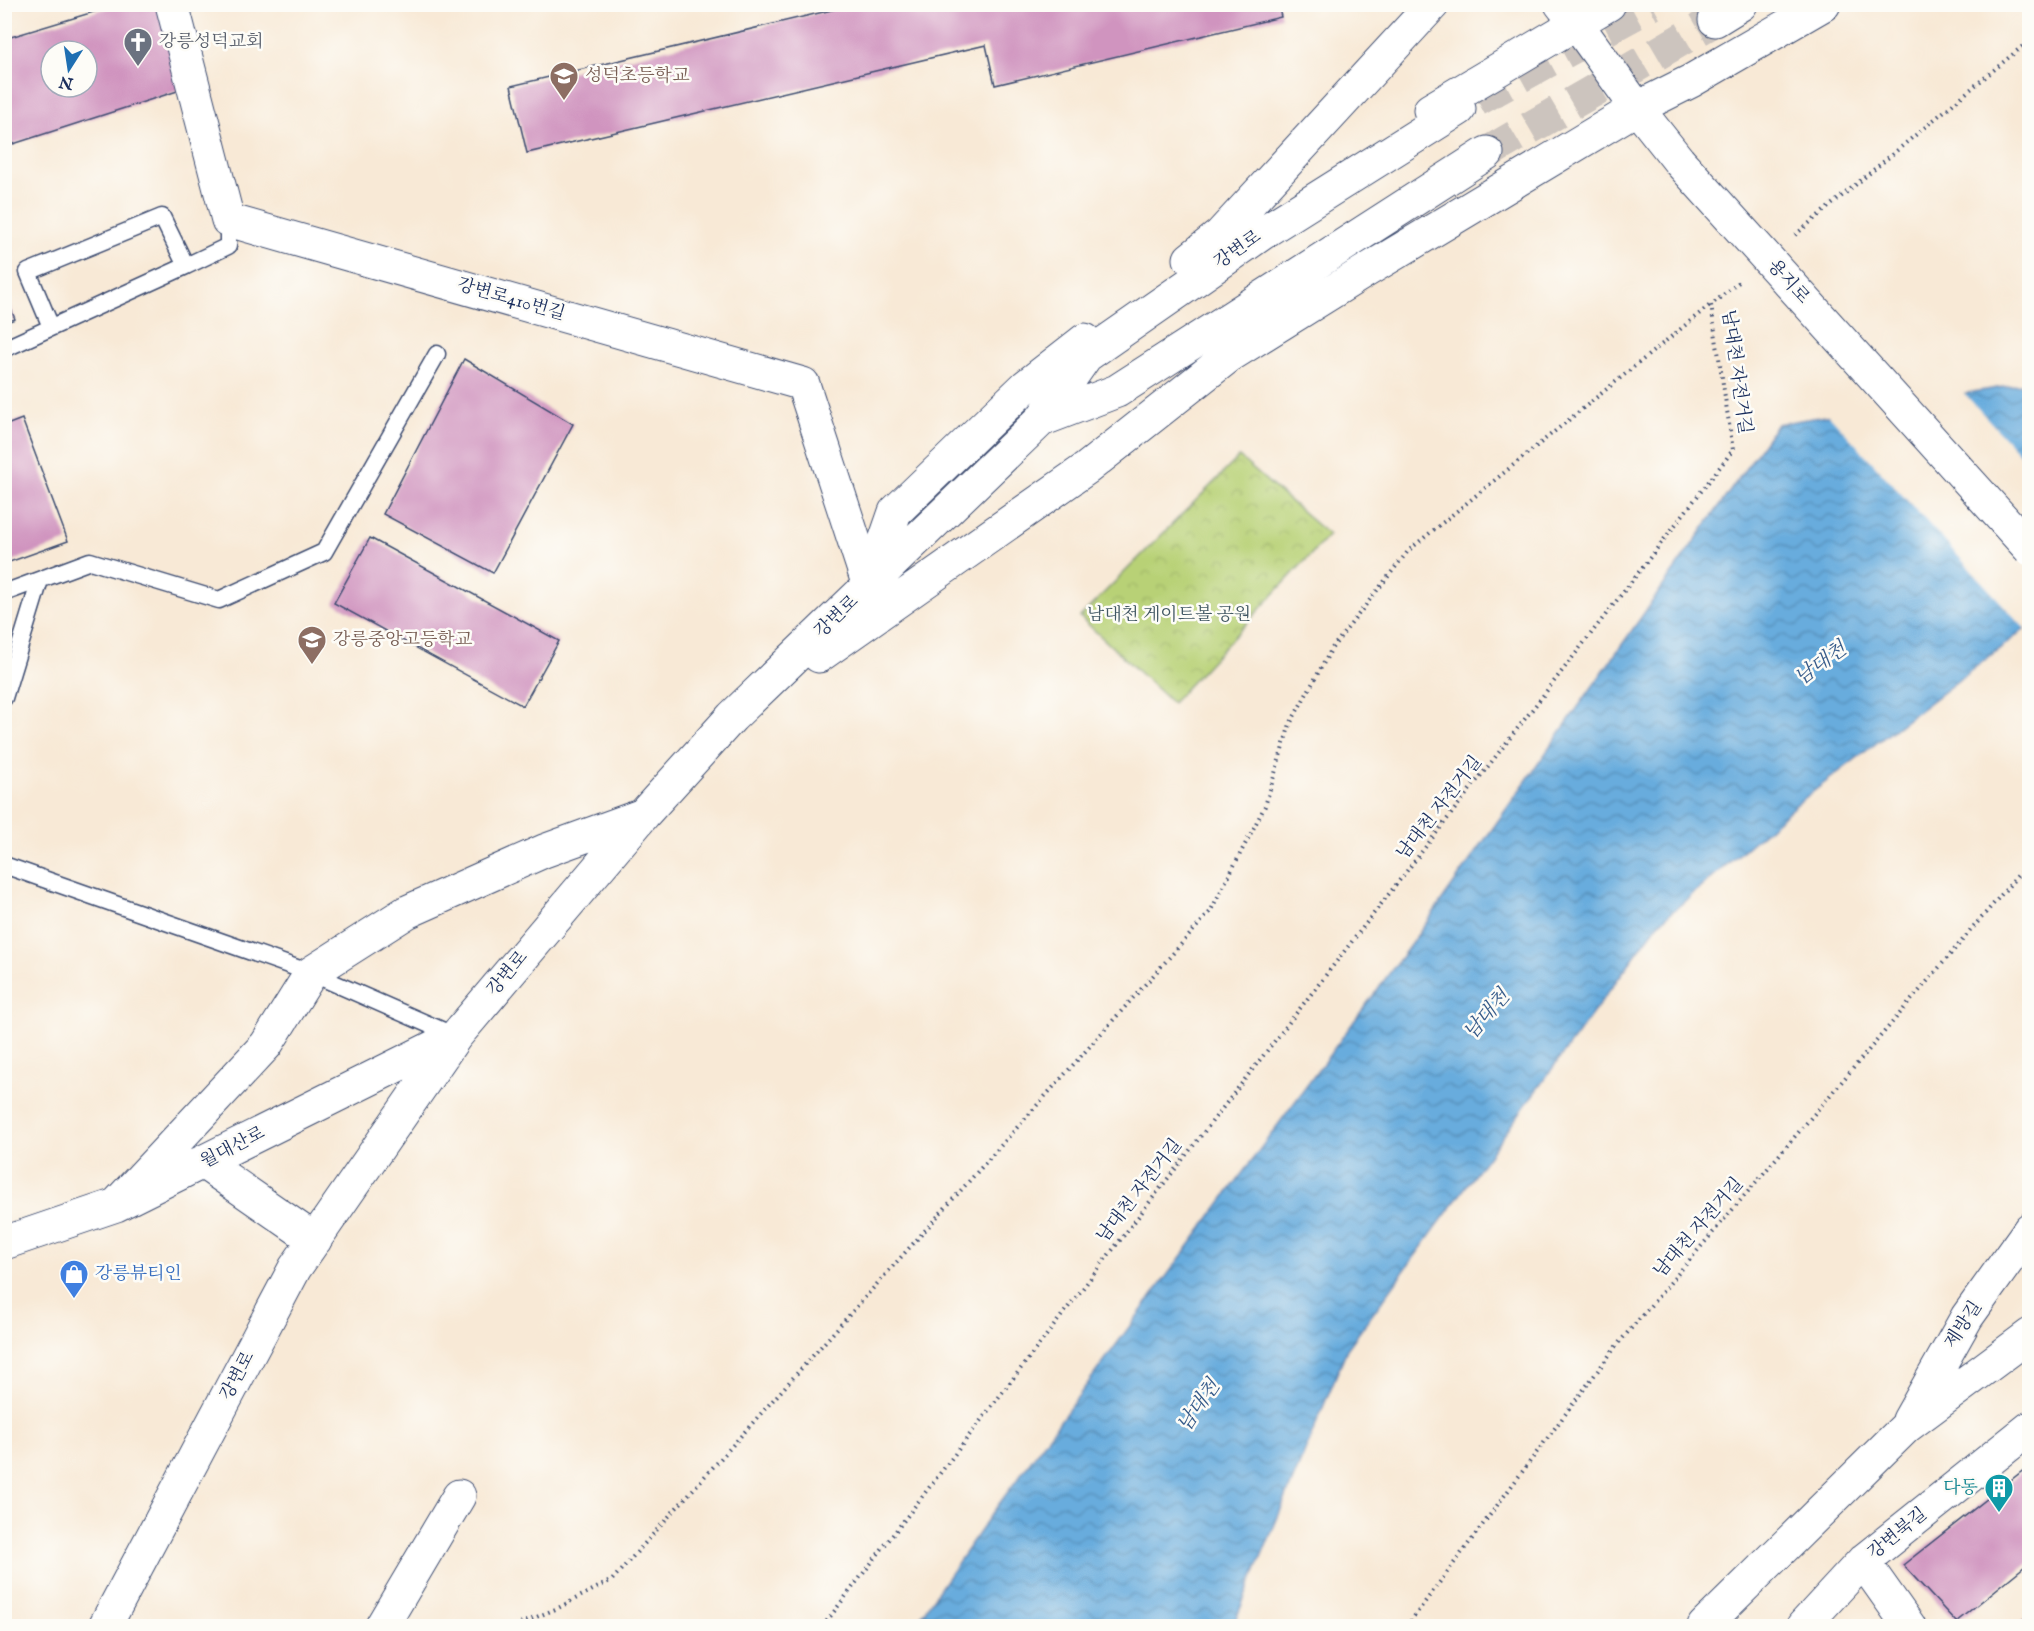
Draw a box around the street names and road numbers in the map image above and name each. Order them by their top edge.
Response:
street label: 강변로 [1210,226,1266,274]
street label: 용지로 [1762,255,1814,309]
street label: 강변로410번길 [454,274,568,326]
street label: 남대천 자전거길 [1716,308,1756,436]
street label: 강변로 [810,591,864,643]
street label: 남대천 자전거길 [1392,751,1488,865]
street label: 강변로 [482,947,534,1001]
street label: 월대산로 [197,1122,269,1174]
street label: 남대천 자전거길 [1092,1134,1188,1248]
street label: 남대천 자전거길 [1649,1173,1749,1283]
street label: 제방길 [1940,1297,1988,1353]
street label: 강변로 [216,1348,260,1404]
street label: 강변북길 [1864,1503,1932,1565]

